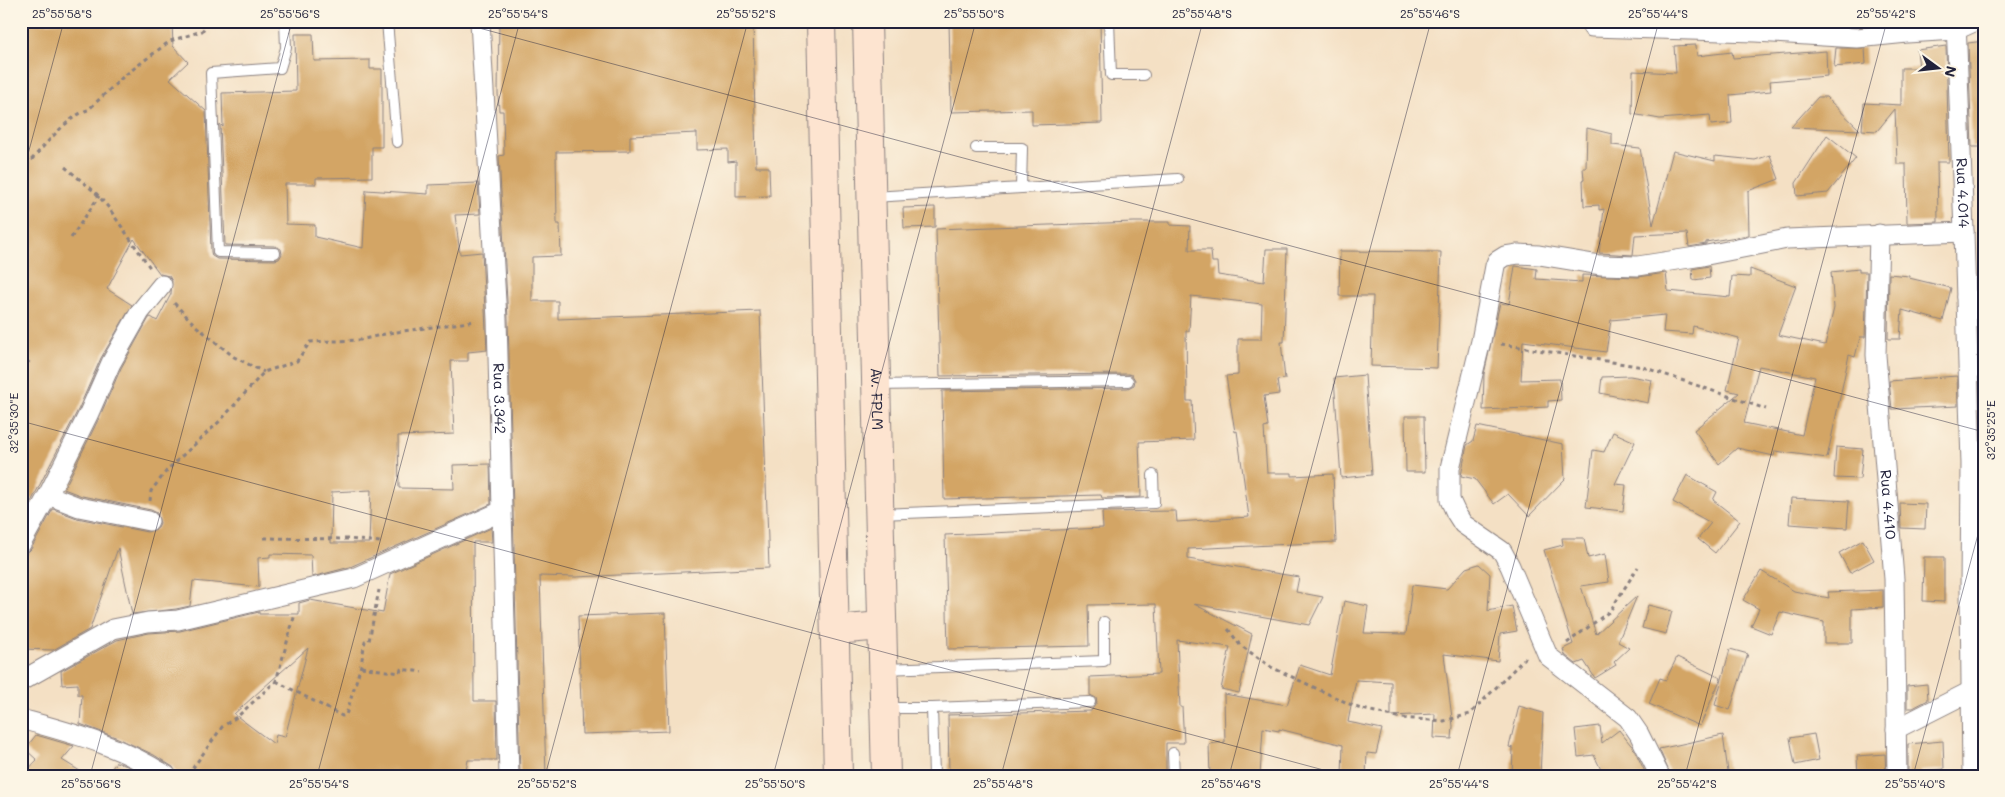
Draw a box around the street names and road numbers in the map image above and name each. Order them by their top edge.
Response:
street label: Rua 4.014 [1952,157,1975,228]
street label: Rua 3.342 [489,363,511,434]
street label: Av. FPLM [867,367,888,430]
street label: Rua 4.410 [1876,469,1902,540]

